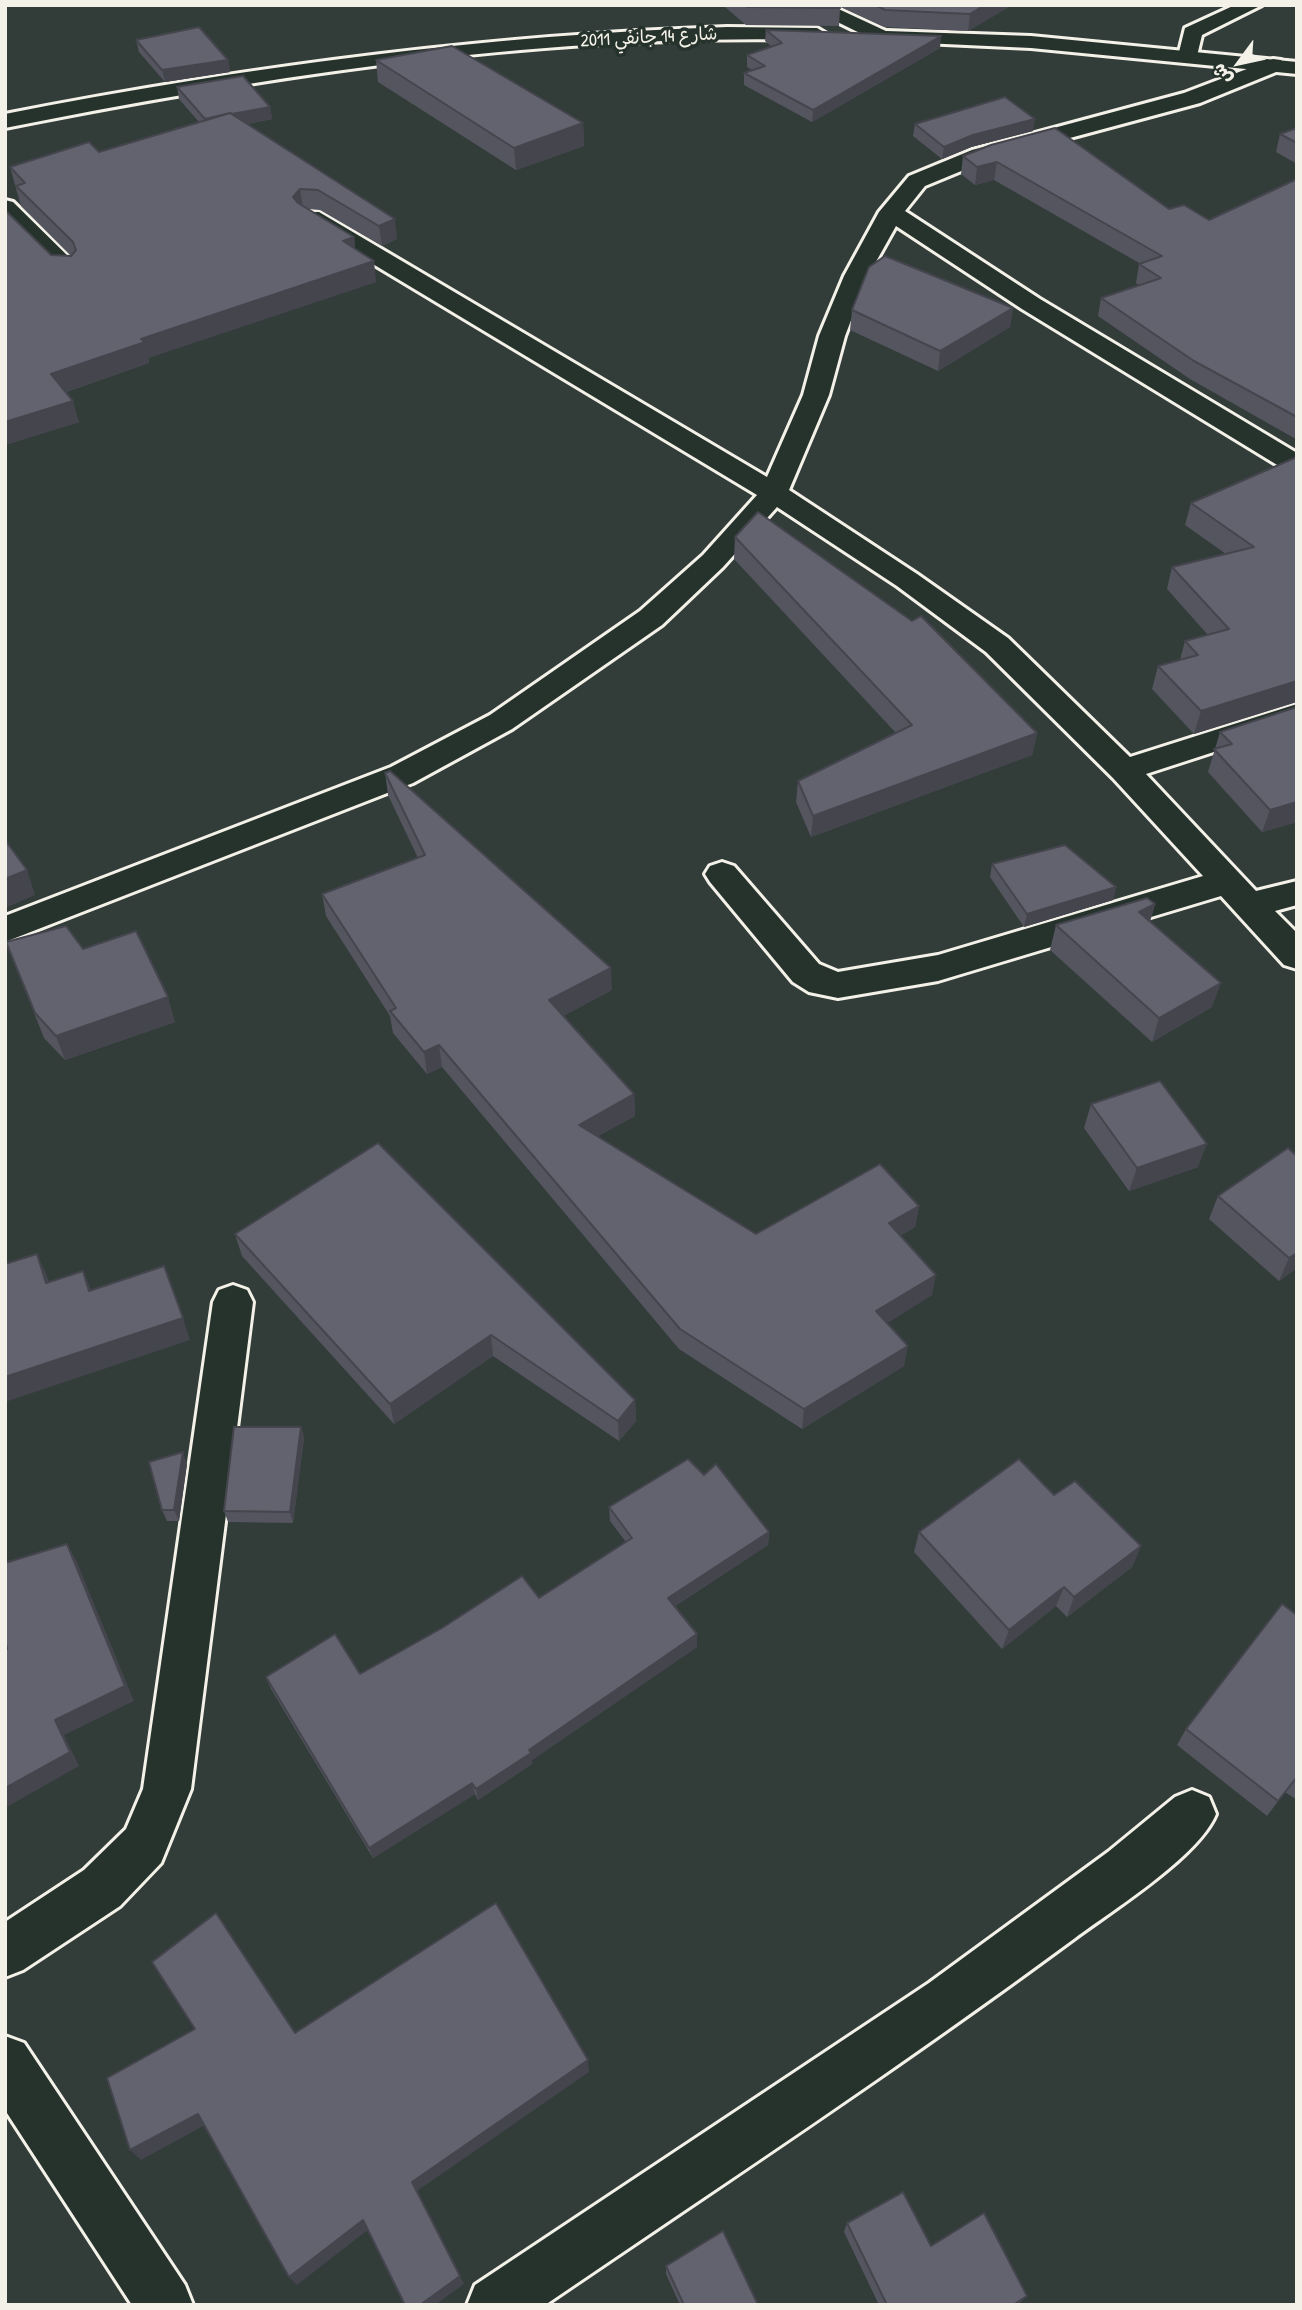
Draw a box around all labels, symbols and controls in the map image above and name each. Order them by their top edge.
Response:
street label: شارع 14 جانفي 2011 [580,24,718,52]
north arrow [1204,28,1274,98]
text: ش [1205,59,1238,90]

